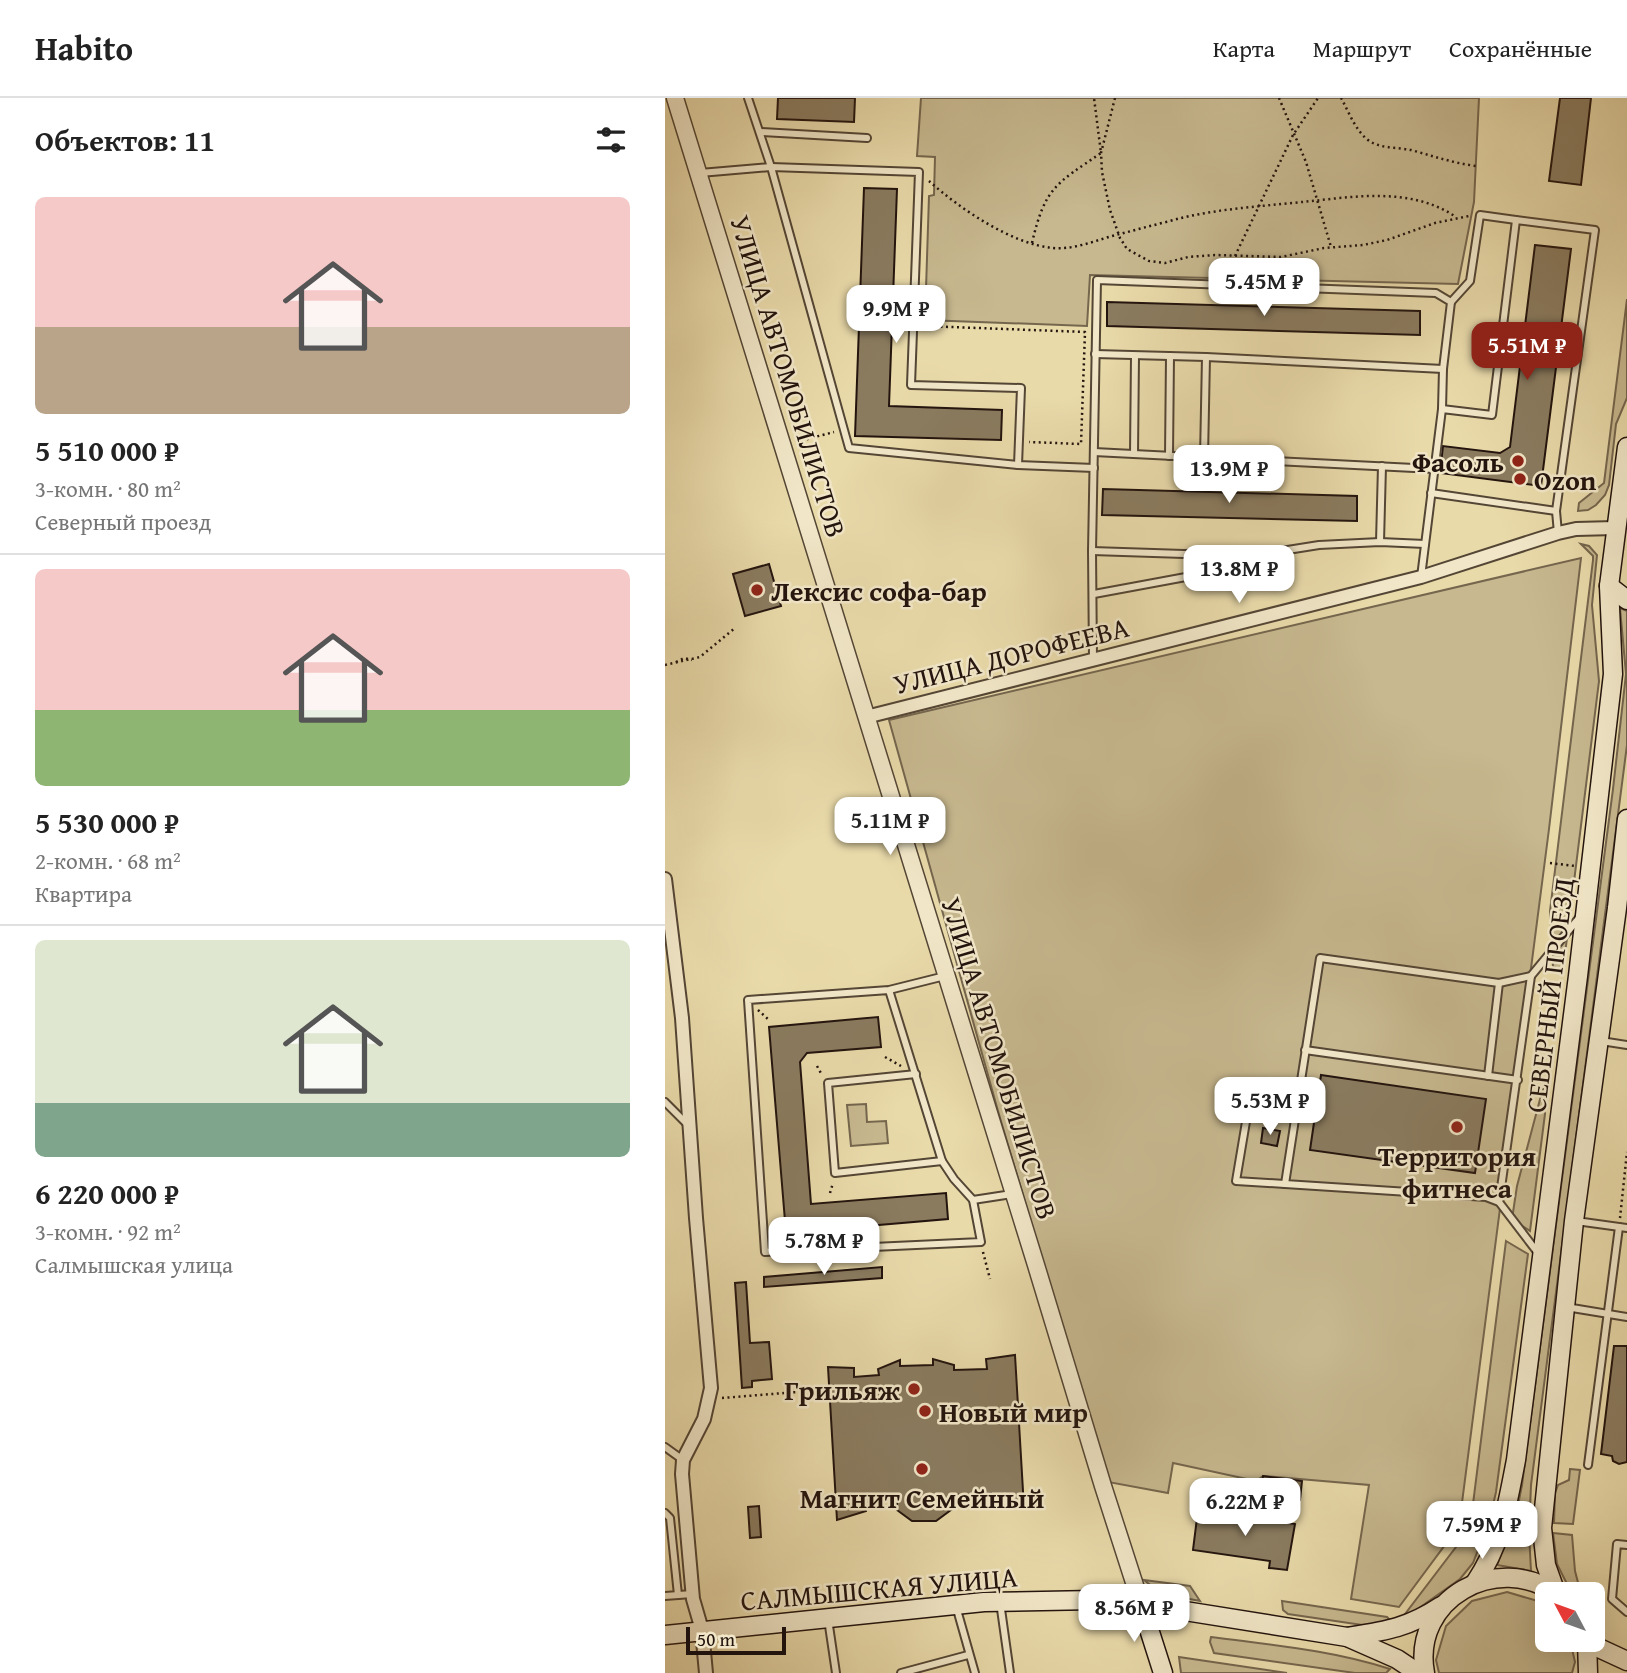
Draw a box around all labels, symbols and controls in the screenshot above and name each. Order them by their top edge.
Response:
text: Habito [35,24,133,72]
text: Карта [1213,31,1275,66]
text: Маршрут [1313,31,1411,66]
text: Сохранённые [1449,31,1592,66]
text: Объектов: 11 [35,118,215,162]
icon: filters [592,121,630,159]
street label: УЛИЦА АВТОМОБИЛИСТОВ [720,210,858,542]
icon: home [270,243,396,369]
pin: 5.45M ₽ [1199,258,1329,318]
text: 5.45M ₽ [1224,264,1304,297]
pin: 9.9M ₽ [839,286,953,345]
text: 9.9M ₽ [862,291,930,324]
pin: 5.51M ₽ [1462,322,1592,382]
text: 5.51M ₽ [1487,328,1567,361]
text: 5 510 000 ₽ [35,428,179,472]
place label: Фасоль [1412,441,1504,482]
pin: 13.9M ₽ [1164,446,1294,505]
text: 13.9M ₽ [1189,451,1269,484]
marker: Фасоль [1510,453,1526,469]
place label: Ozon [1534,459,1597,500]
marker: Ozon [1512,471,1528,487]
text: 3-комн. · 80 m² [35,472,181,505]
text: Северный проезд [35,505,211,538]
pin: 13.8M ₽ [1174,546,1304,605]
text: 13.8M ₽ [1199,551,1279,584]
place label: Лексис софа-бар [771,570,987,611]
marker: Лексис софа-бар [749,582,765,598]
street label: УЛИЦА ДОРОФЕЕВА [889,606,1133,704]
icon: home [270,615,396,741]
pin: 5.11M ₽ [825,798,955,857]
text: 5 530 000 ₽ [35,800,179,844]
text: 5.11M ₽ [850,803,930,836]
text: 2-комн. · 68 m² [35,844,181,877]
street label: СЕВЕРНЫЙ ПРОЕЗД [1514,875,1584,1115]
text: Квартира [35,877,132,910]
street label: УЛИЦА АВТОМОБИЛИСТОВ [931,892,1069,1224]
icon: home [270,986,396,1112]
pin: 5.53M ₽ [1205,1077,1335,1137]
text: 5.53M ₽ [1230,1083,1310,1116]
marker: Территория фитнеса [1449,1119,1465,1135]
place label: Территория фитнеса [1378,1135,1536,1208]
text: 6 220 000 ₽ [35,1171,179,1215]
text: 3-комн. · 92 m² [35,1215,181,1248]
pin: 5.78M ₽ [759,1218,889,1277]
text: 5.78M ₽ [784,1223,864,1256]
text: Салмышская улица [35,1248,233,1281]
place label: Грильяж [784,1369,901,1410]
marker: Грильяж [906,1381,922,1397]
place label: Новый мир [939,1391,1088,1432]
marker: Новый мир [917,1403,933,1419]
marker: Магнит Семейный [914,1461,930,1477]
place label: Магнит Семейный [800,1477,1044,1518]
pin: 6.22M ₽ [1180,1478,1310,1538]
text: 6.22M ₽ [1205,1484,1285,1517]
pin: 7.59M ₽ [1417,1502,1547,1561]
text: 7.59M ₽ [1442,1507,1522,1540]
street label: САЛМЫШСКАЯ УЛИЦА [739,1555,1019,1621]
north arrow [1535,1582,1605,1652]
map controls [1535,1582,1605,1652]
pin: 8.56M ₽ [1069,1584,1199,1644]
text: 8.56M ₽ [1094,1590,1174,1623]
scale bar [686,1624,786,1656]
text: 50 m [697,1625,735,1653]

